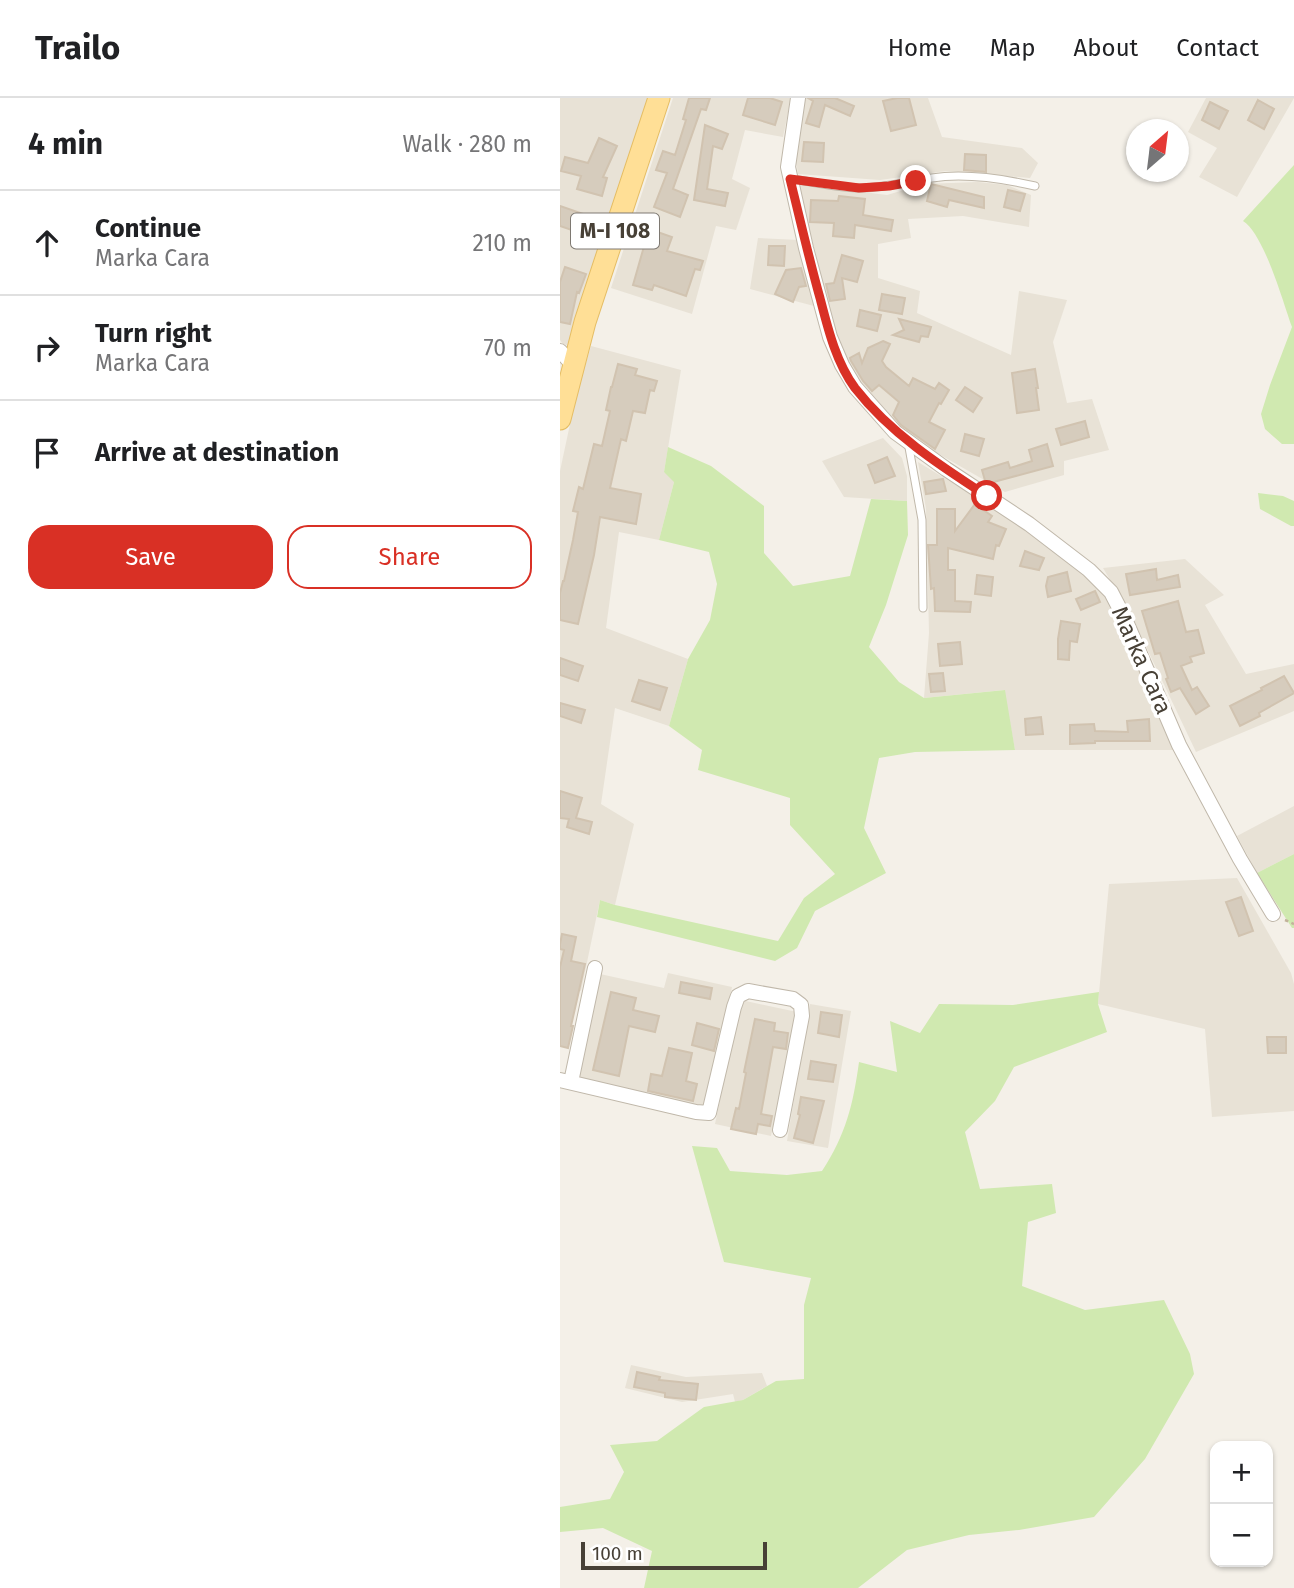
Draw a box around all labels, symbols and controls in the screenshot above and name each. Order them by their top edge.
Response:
text: Trailo [35,28,120,68]
text: Home [888,34,952,62]
text: Map [990,34,1036,62]
text: About [1074,34,1138,62]
text: Contact [1176,34,1259,62]
north arrow [1126,119,1189,182]
text: 4 min [28,126,103,162]
text: Walk · 280 m [402,130,532,158]
route end [900,165,931,196]
text: Continue [95,213,201,244]
road number: M-I 108 [571,214,659,248]
icon: ahead [28,224,66,262]
text: 210 m [473,229,532,257]
text: Marka Cara [95,244,210,272]
text: Turn right [95,318,212,349]
icon: right [28,329,66,367]
text: 70 m [483,334,532,362]
text: Marka Cara [95,349,210,377]
icon: arrive [28,434,66,472]
text: Arrive at destination [95,437,339,468]
route start [971,480,1002,511]
button: Save [28,525,273,589]
button: Share [287,525,532,589]
street label: Marka Cara [1106,602,1178,718]
map controls [1210,1441,1273,1567]
button: + [1210,1441,1273,1504]
button: − [1210,1504,1273,1567]
scale bar [581,1539,766,1571]
text: 100 m [592,1542,643,1565]

